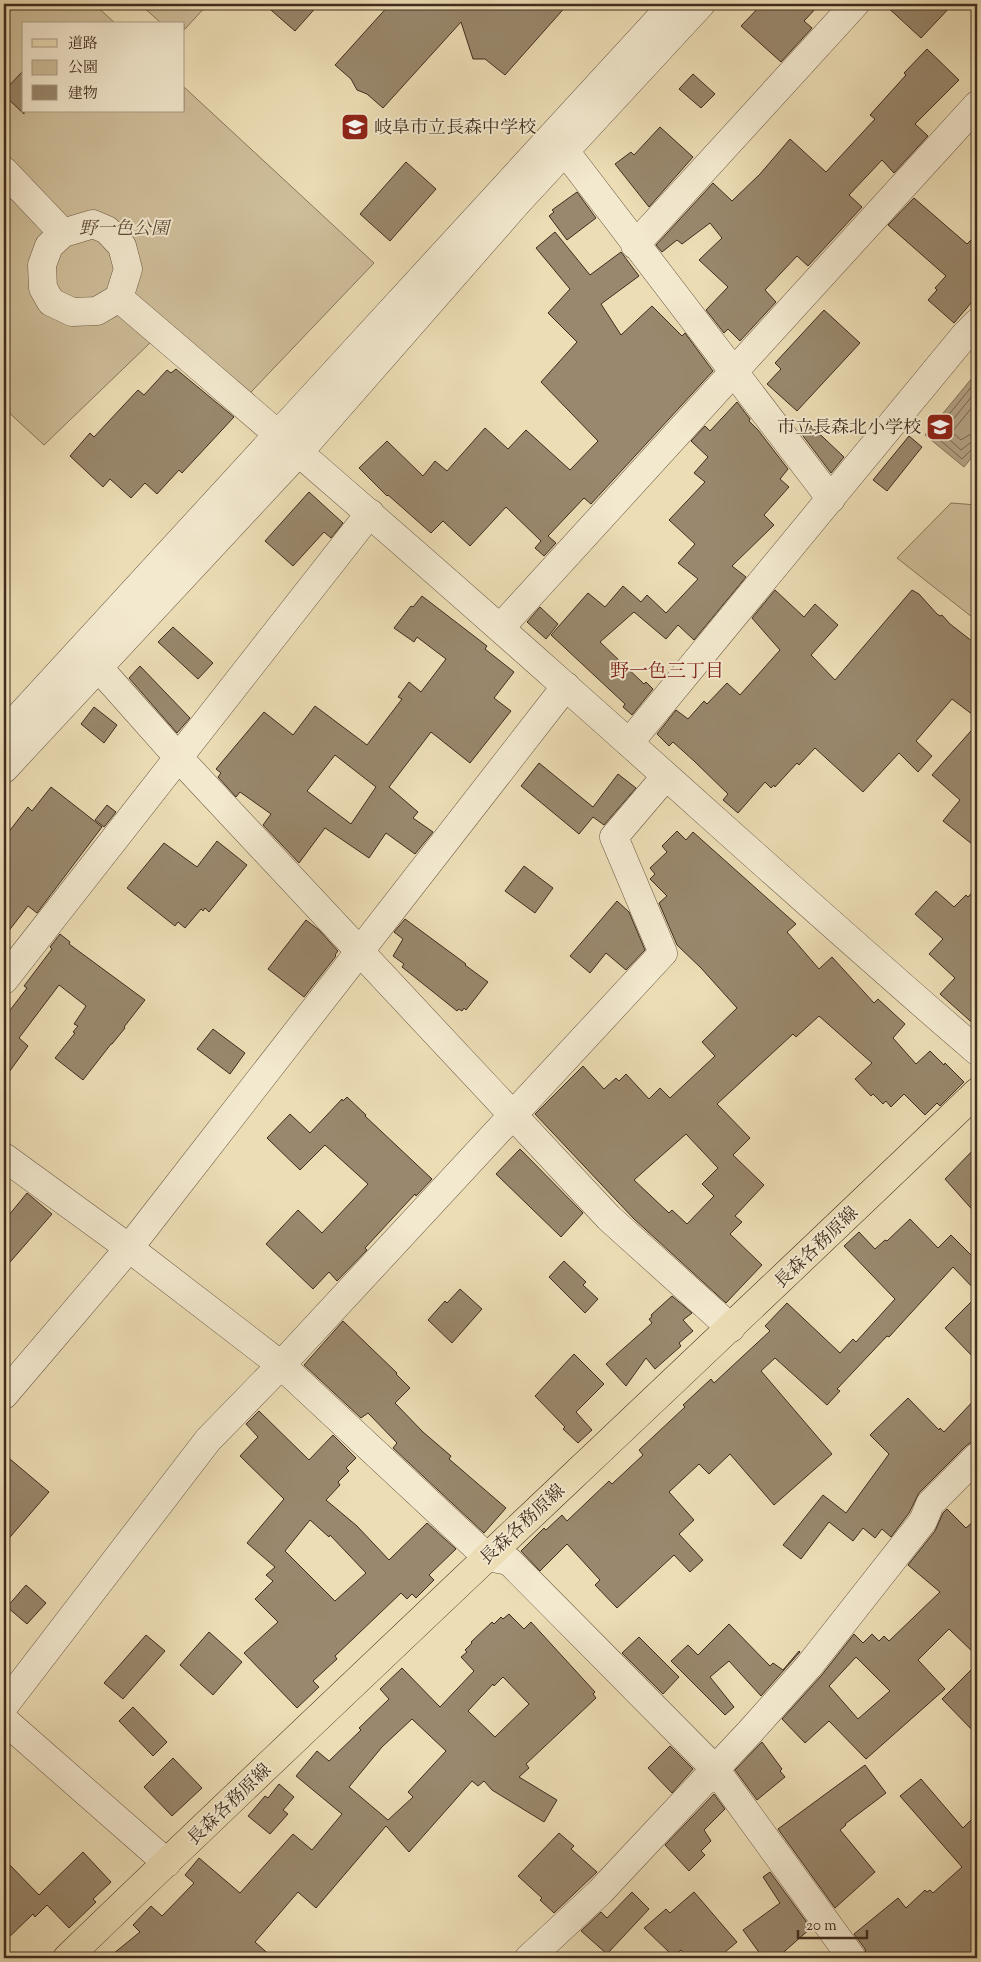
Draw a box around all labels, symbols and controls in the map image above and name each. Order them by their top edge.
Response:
legend [22,22,185,112]
text: 道路 [68,34,98,55]
text: 公園 [68,58,98,79]
text: 建物 [68,84,98,105]
school or university icon: 岐阜市立長森中学校 [340,112,370,142]
place label: 岐阜市立長森中学校 [374,116,536,142]
park label: 野一色公園 [79,217,172,243]
school or university icon: 市立長森北小学校 [925,412,955,442]
place label: 市立長森北小学校 [777,416,921,442]
district label: 野一色三丁目 [610,659,724,686]
street label: 長森各務原線 [770,1202,865,1295]
street label: 長森各務原線 [475,1479,572,1572]
street label: 長森各務原線 [183,1759,278,1852]
scale bar [798,1907,867,1939]
text: 20 m [806,1916,837,1937]

